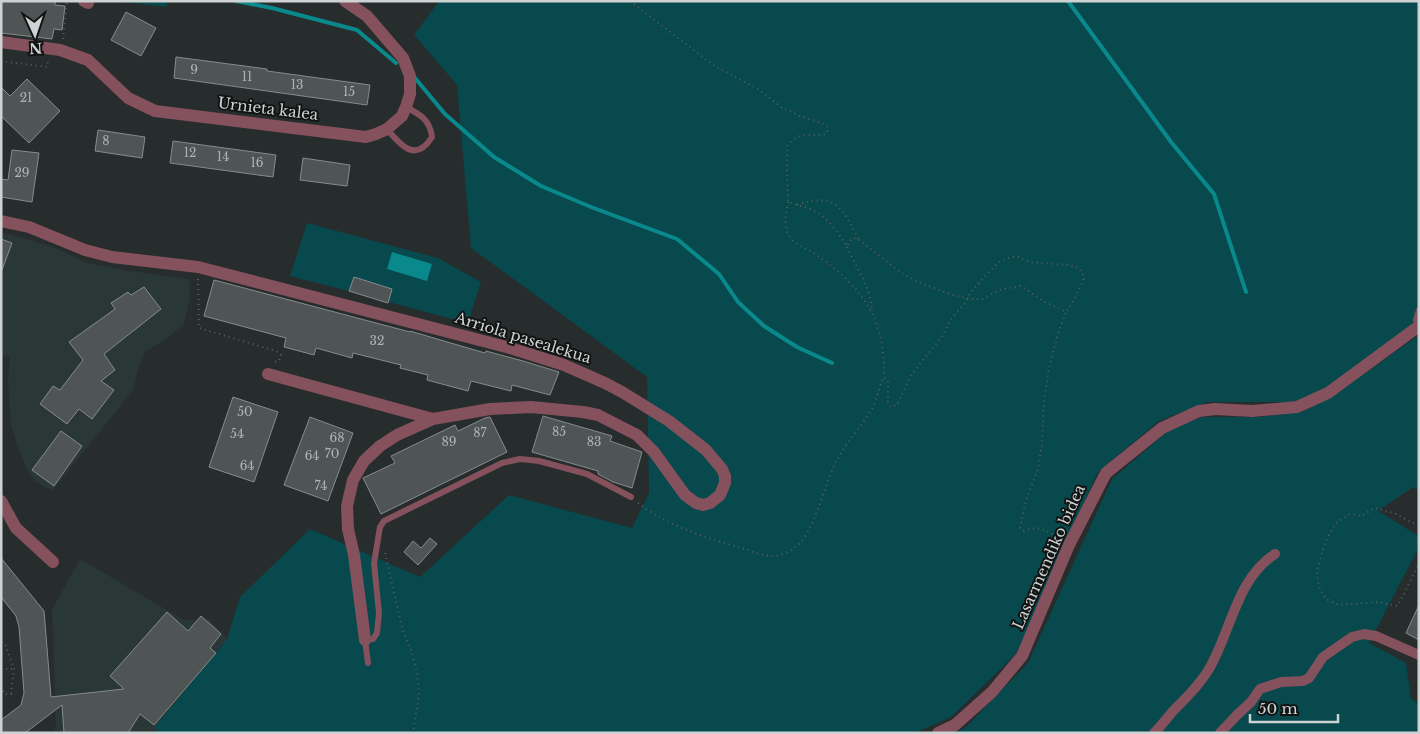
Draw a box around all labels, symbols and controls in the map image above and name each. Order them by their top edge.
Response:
north arrow [10,10,60,60]
text: N [29,39,43,57]
house number: 9 [190,62,198,77]
house number: 11 [242,69,252,84]
house number: 13 [291,77,303,92]
house number: 15 [343,84,355,99]
house number: 21 [20,90,32,105]
street label: Urnieta kalea [217,93,320,124]
house number: 8 [102,133,110,148]
house number: 12 [184,145,196,160]
house number: 14 [217,149,229,164]
house number: 16 [250,155,264,170]
house number: 29 [14,165,30,180]
street label: Arriola pasealekua [452,307,594,367]
house number: 32 [370,333,384,348]
house number: 50 [237,404,253,419]
house number: 85 [552,424,566,439]
house number: 87 [473,425,488,440]
house number: 54 [230,426,244,441]
house number: 68 [330,430,345,445]
house number: 89 [442,434,457,449]
house number: 83 [587,434,601,449]
house number: 70 [325,446,339,461]
house number: 64 [305,448,319,463]
house number: 64 [240,458,254,473]
house number: 74 [315,478,327,493]
street label: Lasarmendiko bidea [1008,481,1089,632]
scale bar [1250,692,1338,724]
text: 50 m [1258,699,1298,718]

